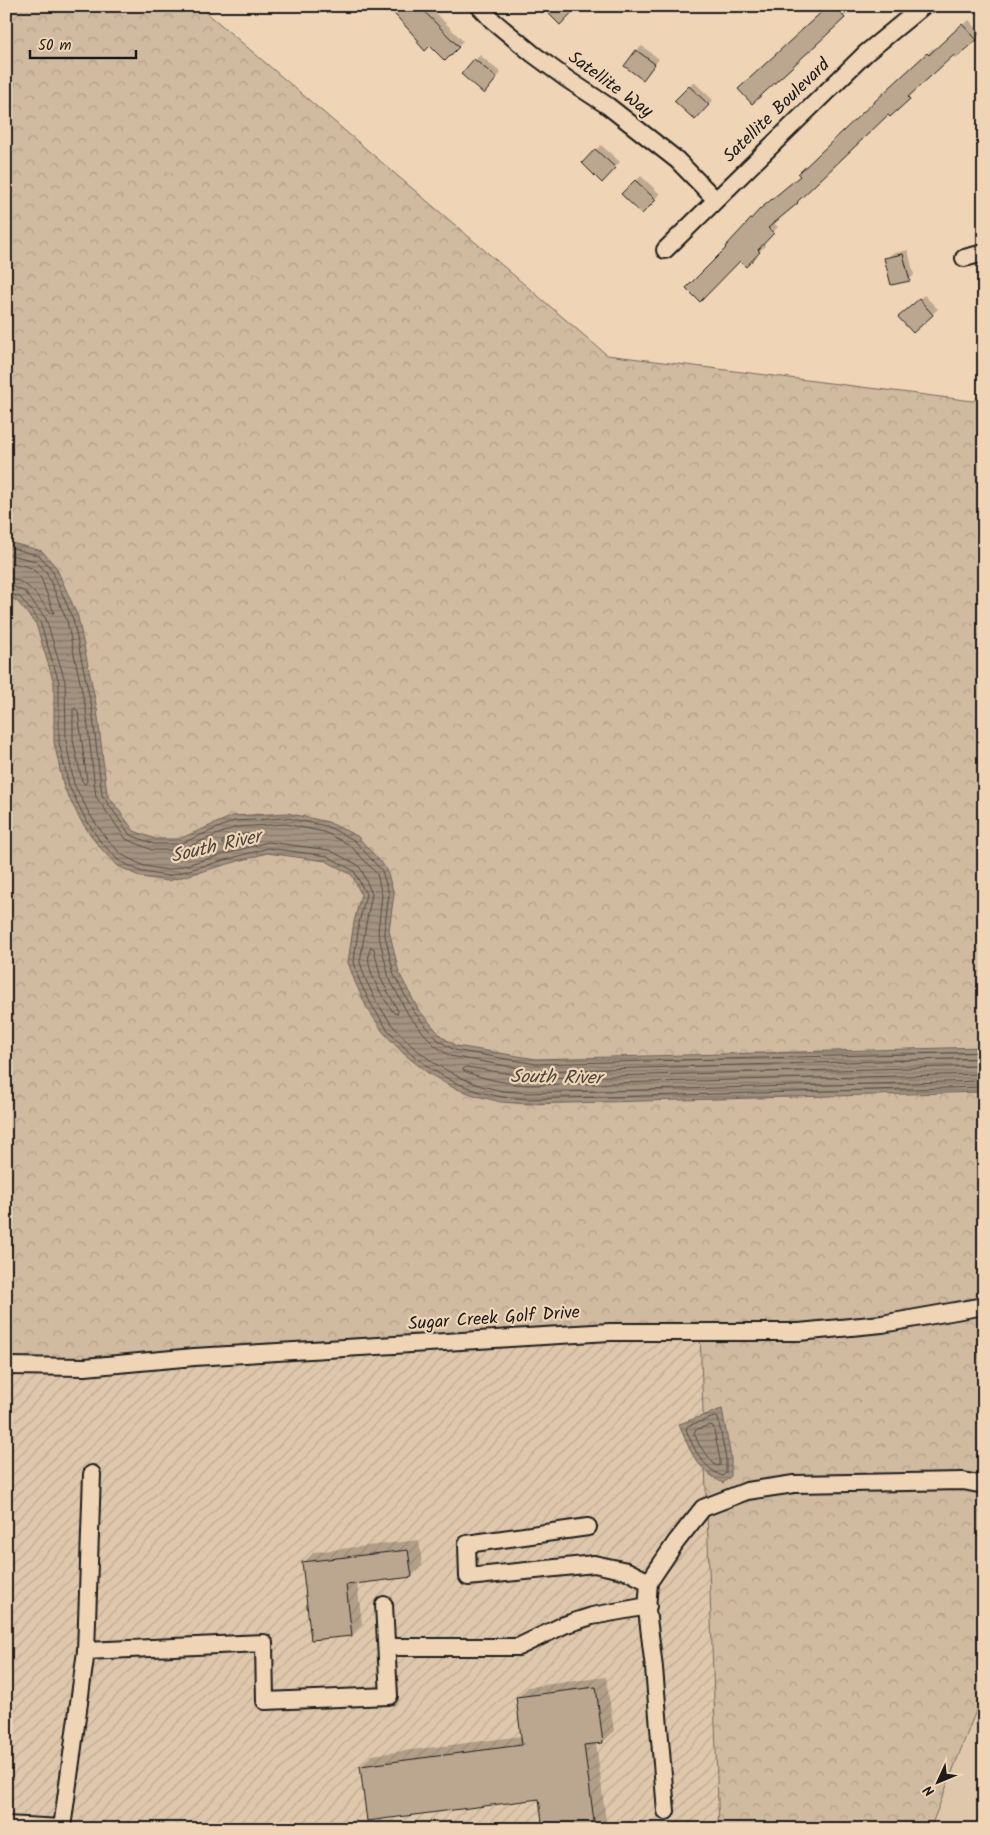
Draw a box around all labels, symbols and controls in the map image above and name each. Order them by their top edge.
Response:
scale bar [30,28,136,60]
text: 50 m [38,34,72,58]
street label: Satellite Way [561,44,659,126]
street label: Satellite Boulevard [716,51,838,170]
water label: South River [168,821,268,872]
water label: South River [510,1062,606,1094]
street label: Sugar Creek Golf Drive [407,1299,581,1339]
north arrow [912,1758,962,1808]
text: N [918,1779,940,1801]

